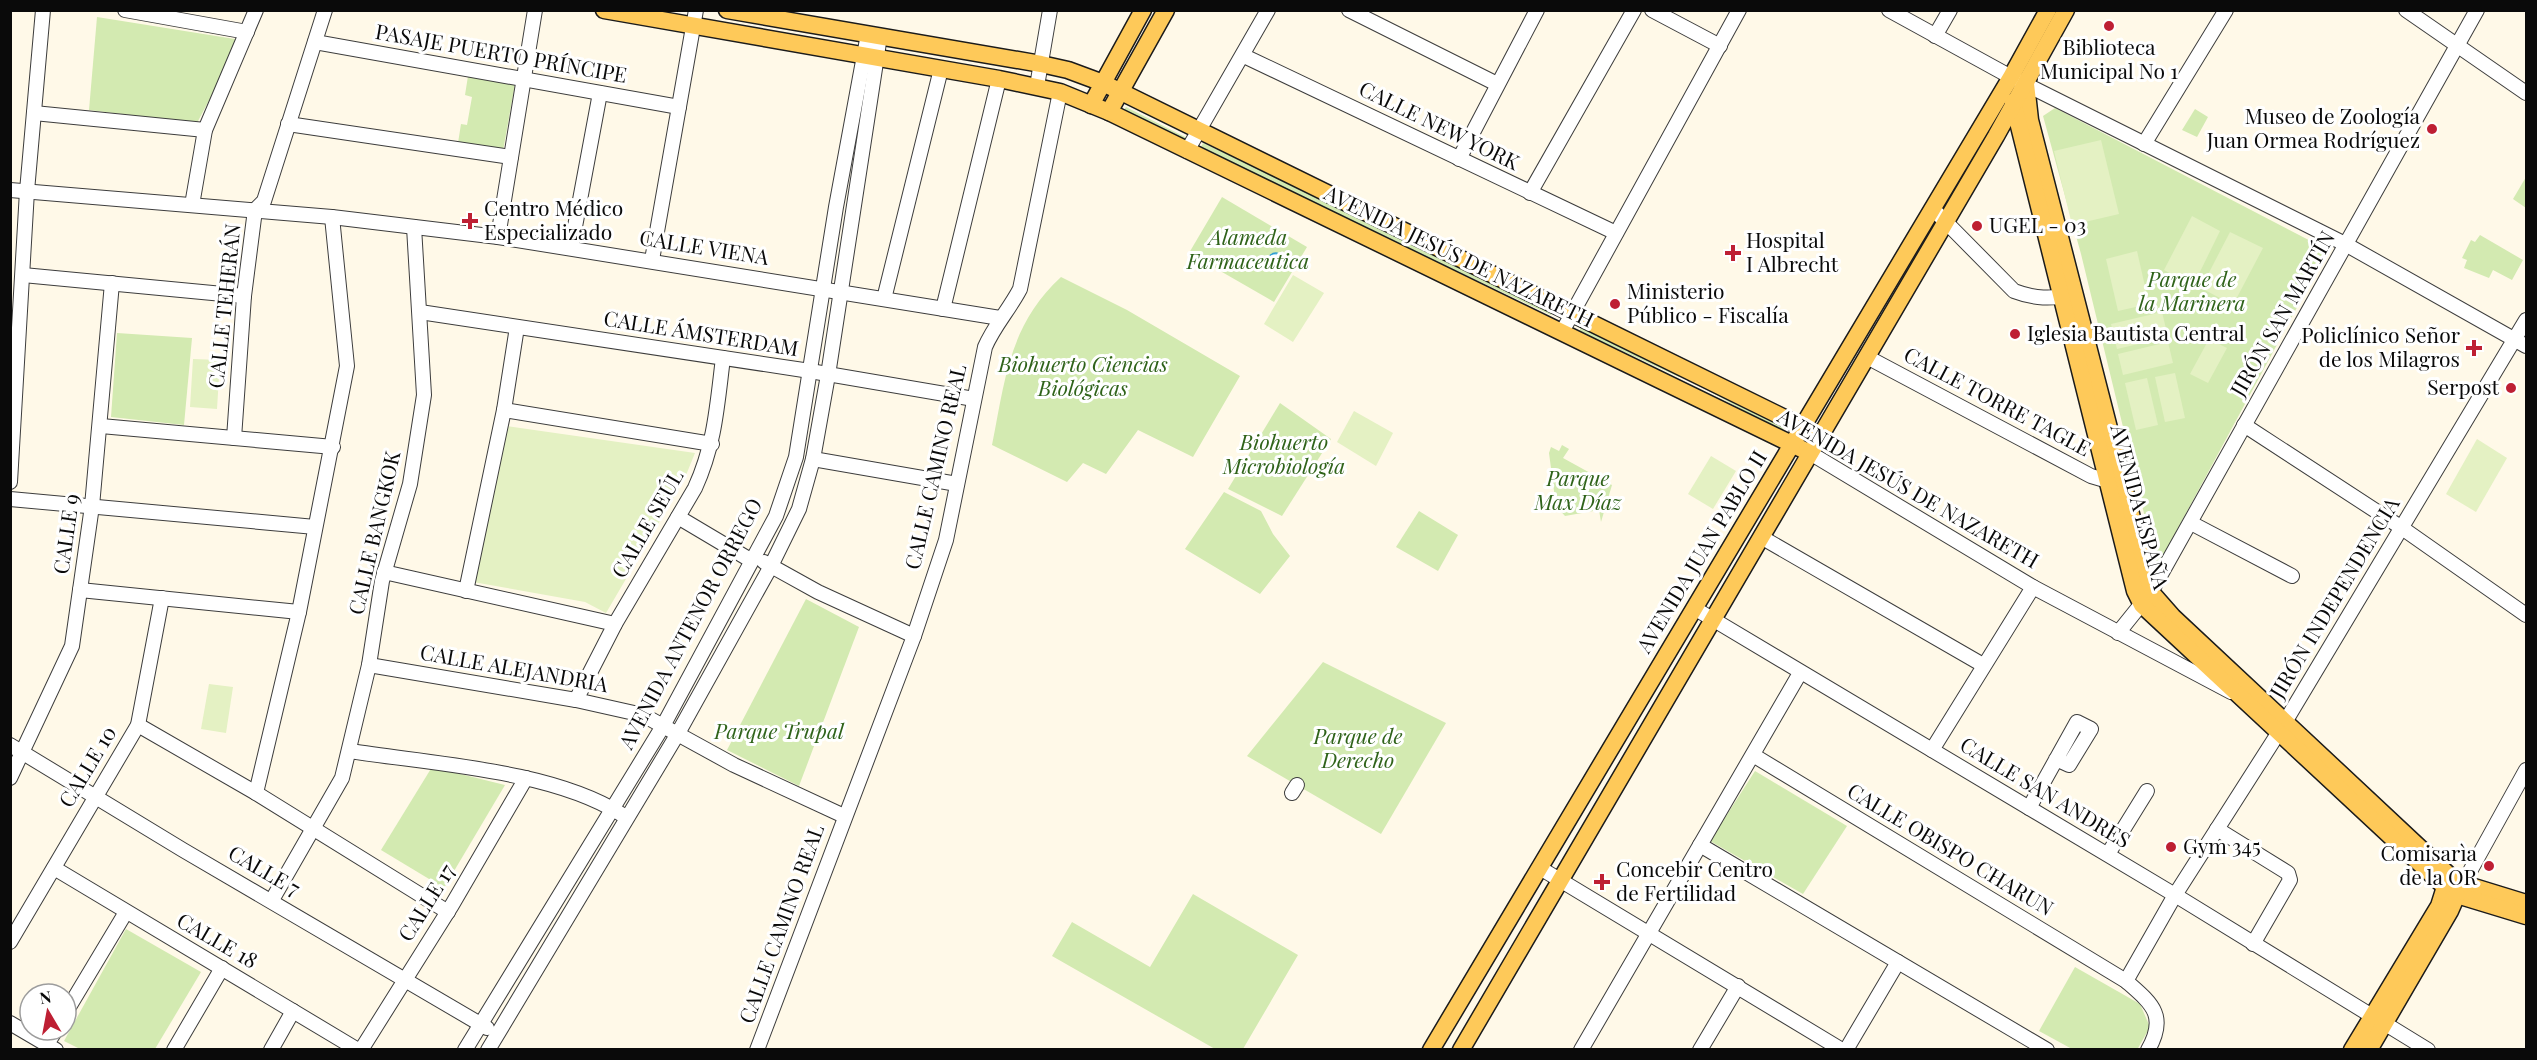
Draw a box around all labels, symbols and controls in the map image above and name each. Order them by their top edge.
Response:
street label: PASAJE PUERTO PRÍNCIPE [373,16,629,88]
marker: Biblioteca Municipal No 1 [2102,19,2116,33]
place label: Biblioteca Municipal No 1 [2040,32,2178,84]
street label: CALLE NEW YORK [1355,73,1525,175]
place label: Museo de Zoología Juan Ormea Rodríguez [2206,101,2421,153]
marker: Museo de Zoología Juan Ormea Rodríguez [2425,122,2439,136]
street label: AVENIDA JESÚS DE NAZARETH [1319,177,1599,333]
place label: Centro Médico Especializado [484,193,623,245]
place label: UGEL - 03 [1989,210,2086,238]
marker: Centro Médico Especializado [461,212,479,230]
marker: UGEL - 03 [1970,219,1984,233]
street label: CALLE TEHERÁN [200,222,246,389]
street label: CALLE VIENA [638,222,772,270]
park label: Alameda Farmaceutica [1186,222,1309,274]
place label: Hospital I Albrecht [1746,225,1839,277]
street label: JIRÓN SAN MARTÍN [2222,225,2340,402]
marker: Hospital I Albrecht [1724,244,1742,262]
park label: Parque de la Marinera [2139,264,2245,316]
place label: Ministerio Público - Fiscalía [1627,276,1789,328]
marker: Ministerio Público - Fiscalía [1608,297,1622,311]
street label: CALLE ÁMSTERDAM [602,303,801,361]
place label: Iglesia Bautista Central [2027,318,2245,346]
place label: Policlínico Señor de los Milagros [2301,320,2461,372]
marker: Iglesia Bautista Central [2008,327,2022,341]
street label: CALLE TORRE TAGLE [1900,339,2096,461]
marker: Policlínico Señor de los Milagros [2465,339,2483,357]
park label: Biohuerto Ciencias Biológicas [997,349,1168,401]
street label: CALLE CAMINO REAL [897,361,971,572]
place label: Serpost [2427,372,2500,400]
marker: Serpost [2504,381,2518,395]
street label: AVENIDA JESÚS DE NAZARETH [1773,400,2045,574]
street label: AVENIDA ESPAÑA [2105,420,2177,593]
park label: Biohuerto Microbiología [1222,427,1345,479]
street label: AVENIDA JUAN PABLO II [1628,445,1772,658]
street label: CALLE BANGKOK [341,448,406,617]
park label: Parque Max Díaz [1534,463,1622,515]
street label: CALLE SEÚL [604,464,689,582]
street label: JIRÓN INDEPENDENCIA [2262,491,2405,704]
street label: CALLE 9 [46,492,84,576]
street label: AVENIDA ANTENOR ORREGO [611,493,767,754]
street label: CALLE ALEJANDRIA [418,637,611,697]
park label: Parque Trupal [713,716,845,744]
street label: CALLE 10 [51,720,122,812]
park label: Parque de Derecho [1313,721,1402,773]
street label: CALLE SAN ANDRES [1956,729,2136,853]
street label: CALLE OBISPO CHARUN [1843,776,2059,921]
street label: CALLE CAMINO REAL [731,820,829,1027]
place label: Gym 345 [2183,831,2261,859]
street label: CALLE 7 [224,838,306,901]
place label: Comisarìa de la OR [2380,838,2478,890]
marker: Gym 345 [2164,840,2178,854]
place label: Concebir Centro de Fertilidad [1616,854,1773,906]
street label: CALLE 17 [391,858,460,946]
marker: Comisarìa de la OR [2482,859,2496,873]
marker: Concebir Centro de Fertilidad [1593,873,1611,891]
street label: CALLE 18 [173,905,263,974]
north arrow [18,982,78,1042]
text: N [38,985,53,1008]

